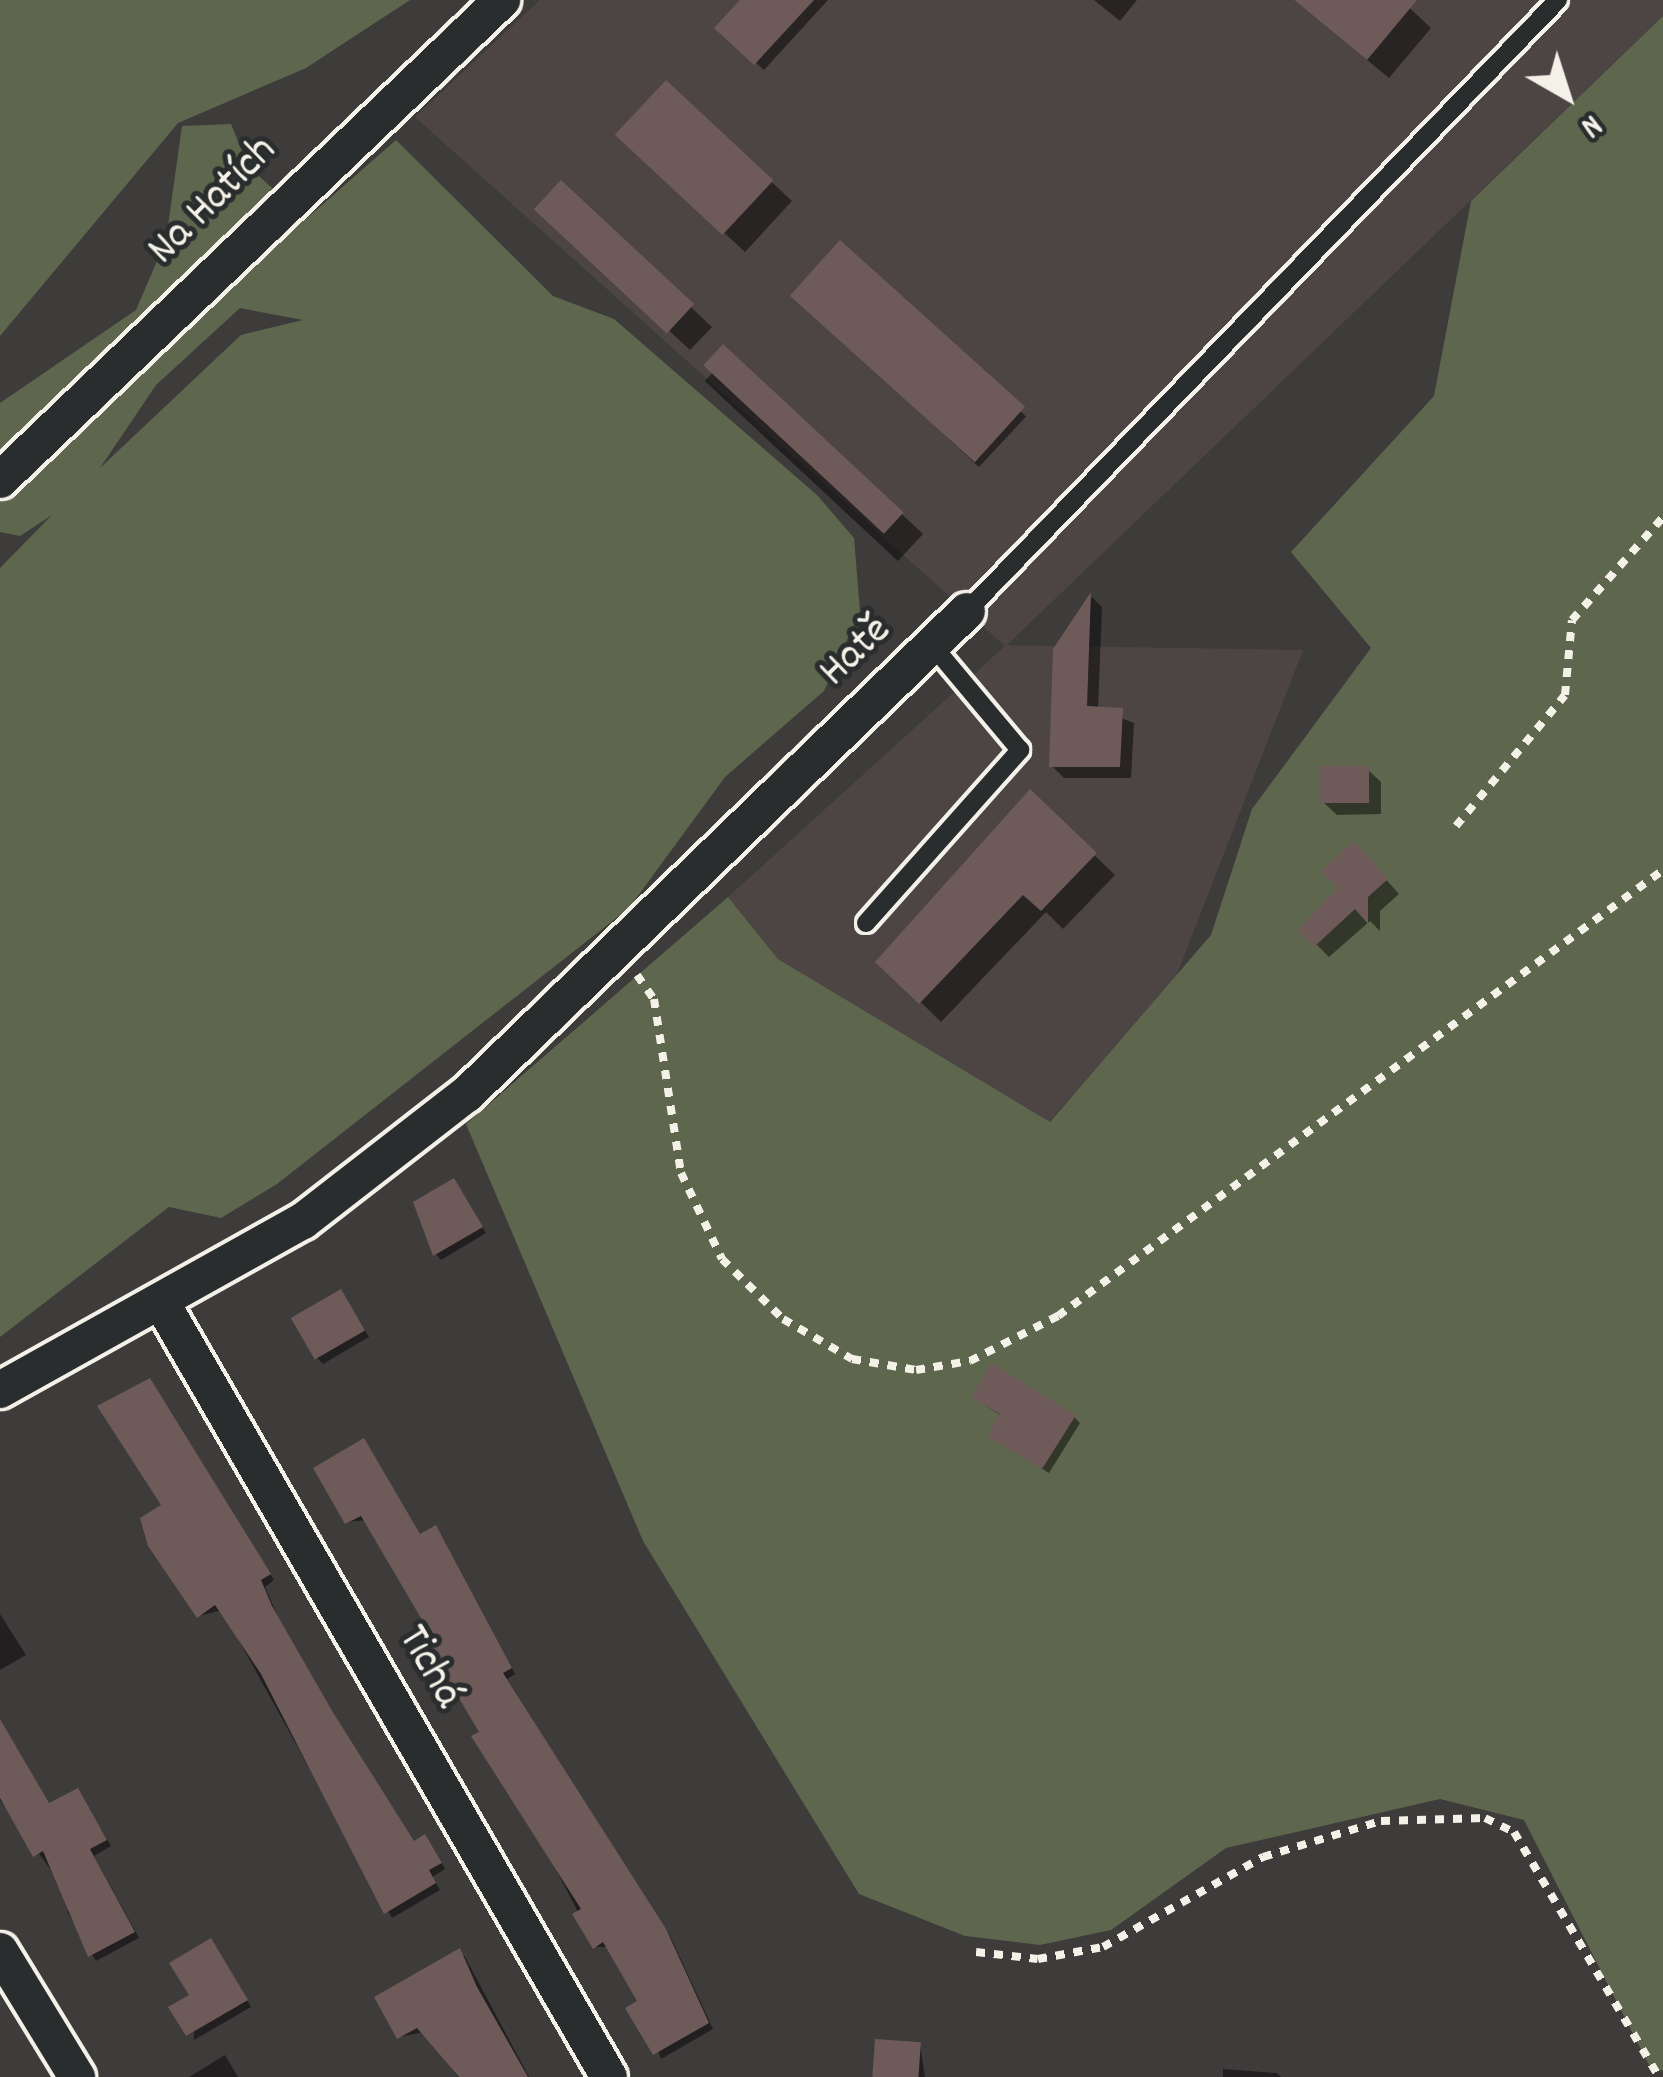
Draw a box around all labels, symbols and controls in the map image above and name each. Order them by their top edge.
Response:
north arrow [1507,36,1627,156]
text: N [1569,101,1611,148]
street label: Na Hatích [138,126,290,278]
street label: Hatě [809,606,905,700]
street label: Tichá [383,1617,473,1719]

